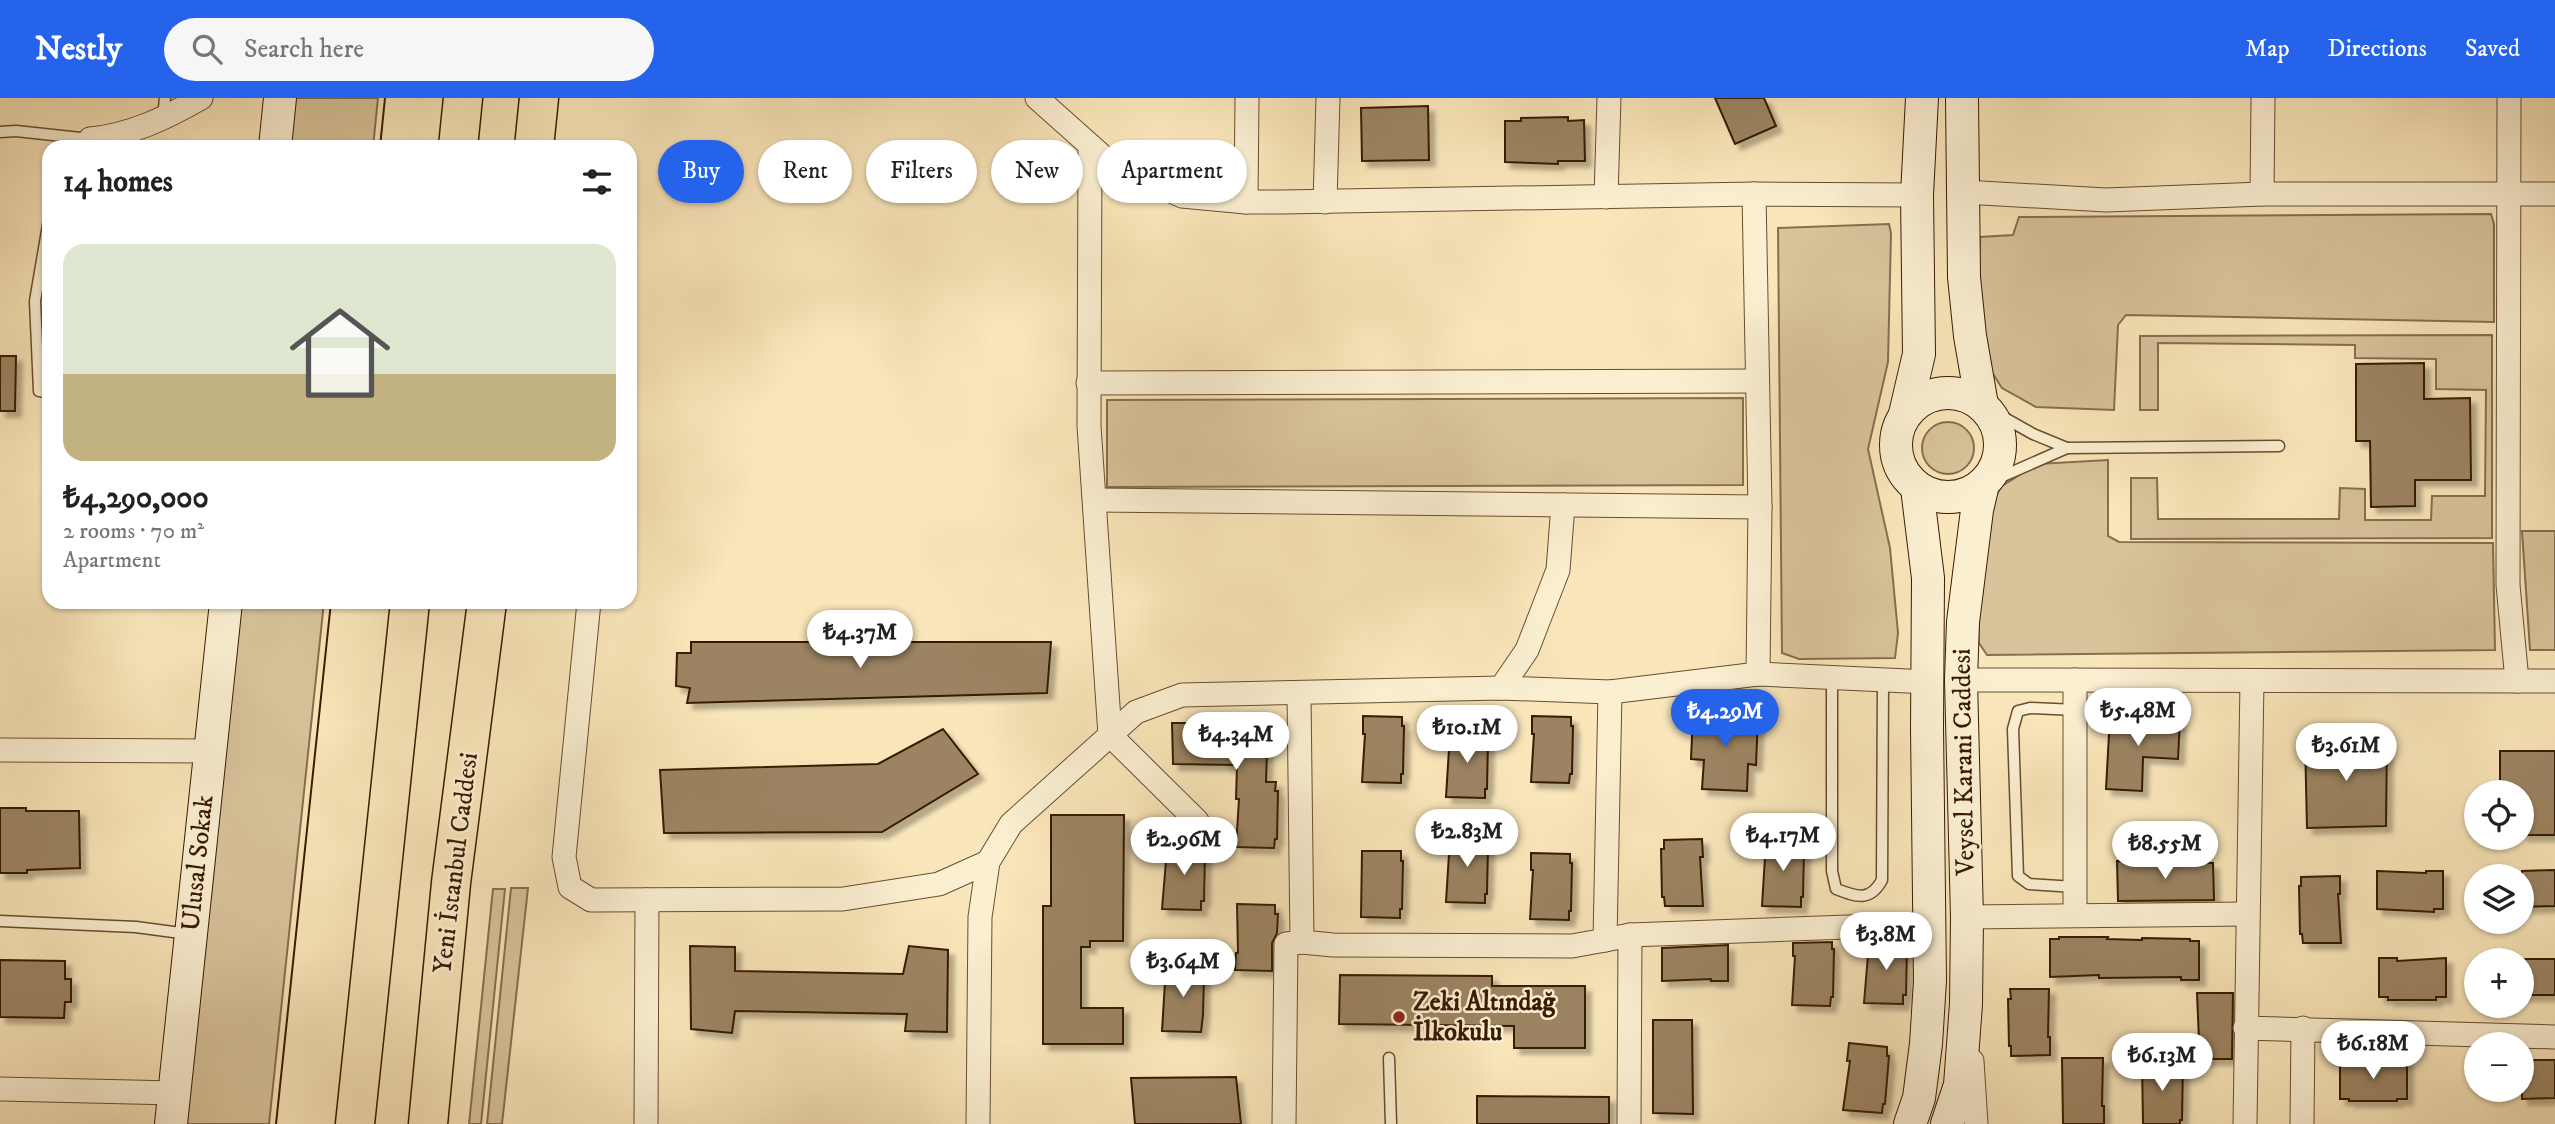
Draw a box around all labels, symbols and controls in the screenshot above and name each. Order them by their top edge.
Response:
search box [164,18,654,81]
text: Nestly [35,29,122,70]
icon: search [188,30,226,68]
text: Search here [244,33,364,66]
text: Map [2245,34,2290,64]
text: Directions [2328,34,2427,64]
text: Saved [2465,34,2520,64]
chip: Buy [658,140,744,203]
chip: Rent [758,140,852,203]
chip: Filters [866,140,977,203]
chip: New [991,140,1083,203]
chip: Apartment [1097,140,1247,203]
icon: filters [578,163,616,201]
text: 14 homes [63,164,173,201]
icon: home [277,290,403,416]
text: ₺4,290,000 [63,480,209,517]
text: 2 rooms · 70 m² [63,517,204,546]
text: Apartment [63,546,161,575]
pin: ₺4.37M [803,610,917,670]
text: ₺4.37M [823,618,897,647]
street label: Veysel Karani Caddesi [1946,648,1982,877]
pin: ₺5.48M [2081,688,2195,748]
pin: ₺4.29M [1668,690,1782,749]
text: ₺5.48M [2100,696,2176,725]
text: ₺4.29M [1687,697,1763,726]
pin: ₺10.1M [1410,706,1524,765]
pin: ₺4.34M [1179,712,1293,772]
text: ₺10.1M [1433,713,1501,742]
text: ₺4.34M [1198,720,1274,749]
pin: ₺3.61M [2289,724,2403,783]
text: ₺3.61M [2312,731,2380,760]
street label: Yeni İstanbul Caddesi [425,751,486,975]
map controls [2464,780,2534,1102]
button: locate [2464,780,2534,850]
street label: Ulusal Sokak [174,793,222,933]
pin: ₺2.83M [1410,810,1524,869]
pin: ₺4.17M [1726,814,1840,873]
text: ₺2.83M [1431,817,1503,846]
pin: ₺2.96M [1127,818,1241,877]
text: ₺4.17M [1746,821,1820,850]
pin: ₺8.55M [2108,822,2222,881]
text: ₺2.96M [1147,825,1221,854]
text: ₺8.55M [2128,829,2202,858]
button: layers [2464,864,2534,934]
pin: ₺3.8M [1837,912,1935,972]
text: ₺3.8M [1856,920,1916,949]
pin: ₺3.64M [1126,940,1240,999]
text: ₺3.64M [1146,947,1220,976]
button: + [2464,948,2534,1018]
place label: Zeki Altındağ İlkokulu [1413,986,1556,1049]
marker: Zeki Altındağ İlkokulu [1391,1009,1407,1025]
pin: ₺6.18M [2316,1021,2430,1081]
text: ₺6.18M [2337,1029,2409,1058]
button: − [2464,1032,2534,1102]
pin: ₺6.13M [2105,1034,2219,1093]
text: ₺6.13M [2128,1041,2196,1070]

